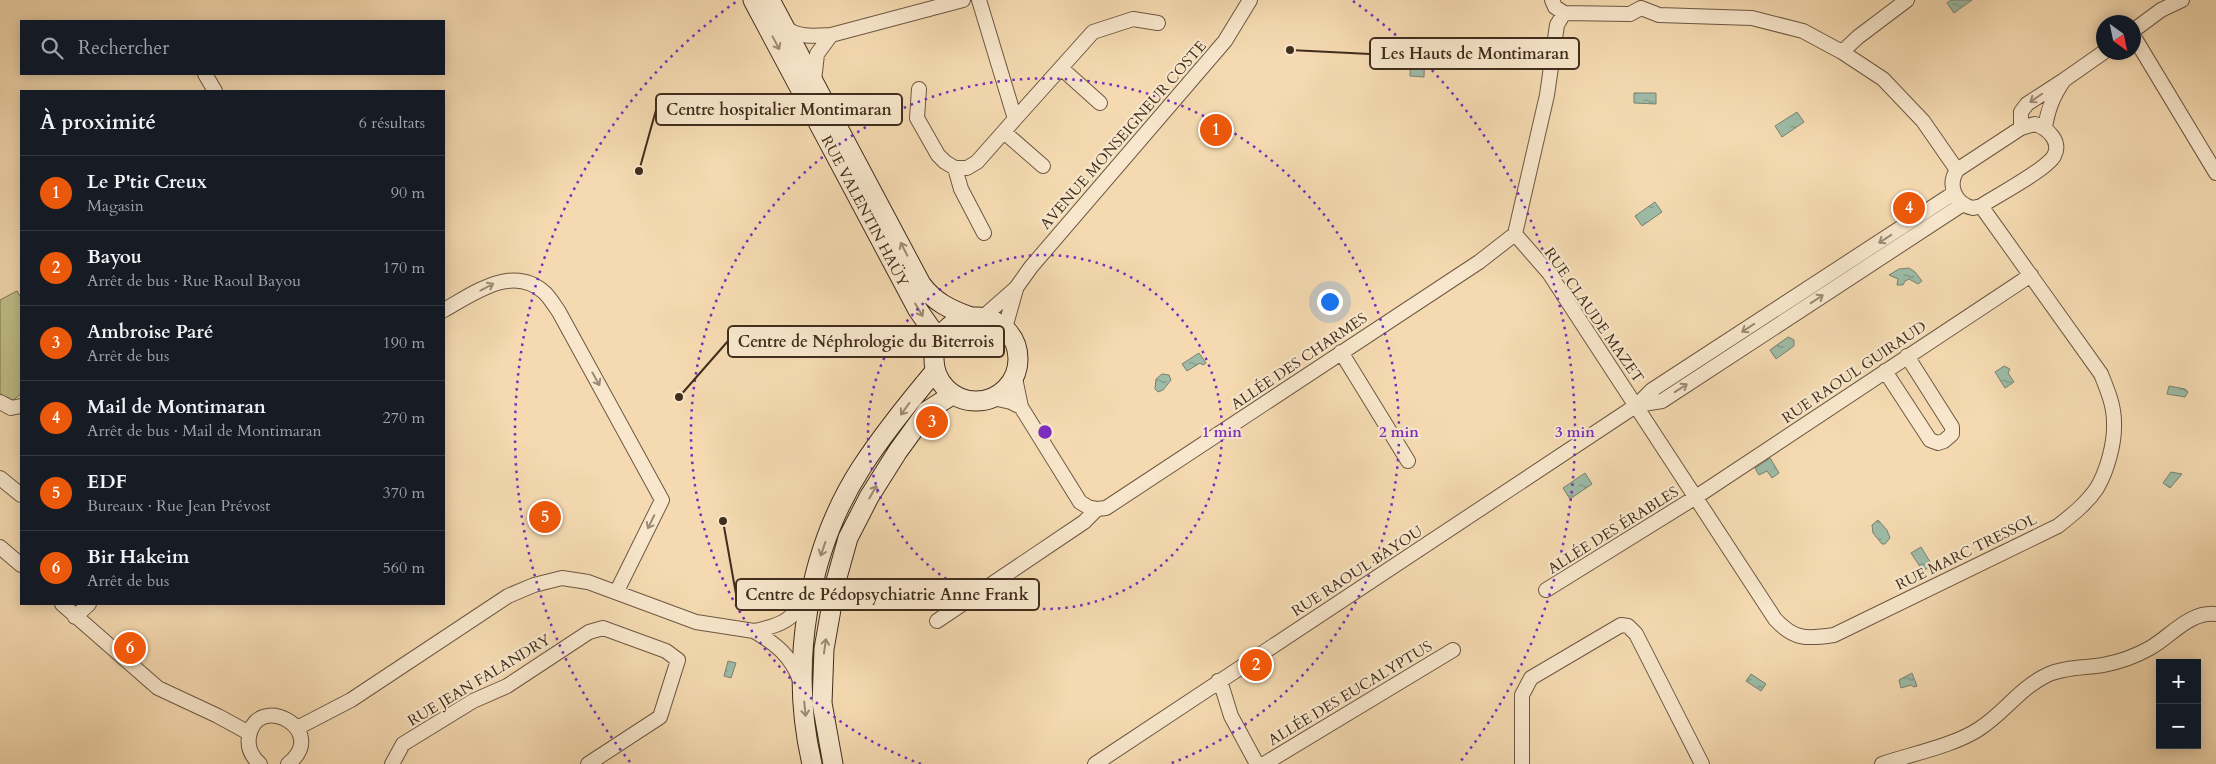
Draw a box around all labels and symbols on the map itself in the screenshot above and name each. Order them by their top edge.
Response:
north arrow [2096,15,2141,60]
one-way arrow [772,35,781,50]
street label: AVENUE MONSEIGNEUR COSTE [1035,36,1211,234]
callout: Les Hauts de Montimaran [1370,38,1579,69]
text: Les Hauts de Montimaran [1381,43,1570,65]
one-way arrow [2030,93,2044,103]
callout: Centre hospitalier Montimaran [656,94,902,125]
text: Centre hospitalier Montimaran [666,99,893,121]
pin: 1 [1200,111,1232,149]
street label: RUE VALENTIN HAÜY [817,132,914,291]
pin: 4 [1893,189,1925,227]
one-way arrow [1878,234,1892,244]
one-way arrow [898,241,908,256]
street label: RUE CLAUDE MAZET [1540,243,1648,387]
one-way arrow [479,282,494,291]
your location [1317,289,1343,315]
one-way arrow [1810,294,1824,304]
one-way arrow [914,302,924,316]
street label: ALLÉE DES CHARMES [1227,308,1371,414]
street label: RUE RAOUL GUIRAUD [1778,316,1930,428]
one-way arrow [1742,323,1756,333]
callout: Centre de Néphrologie du Biterrois [728,326,1004,357]
text: Centre de Néphrologie du Biterrois [738,331,994,353]
one-way arrow [592,371,601,386]
one-way arrow [1674,383,1688,393]
one-way arrow [899,402,910,415]
pin: 3 [916,403,948,441]
text: 1 min [1202,422,1242,442]
text: 2 min [1379,422,1419,442]
text: 3 min [1555,422,1595,442]
centre of rings [1036,423,1054,441]
street label: ALLÉE DES ÉRABLES [1544,482,1682,578]
one-way arrow [868,486,878,500]
pin: 5 [529,498,561,536]
street label: RUE MARC TRESSOL [1892,509,2041,595]
one-way arrow [646,514,655,529]
street label: RUE RAOUL BAYOU [1288,521,1427,621]
one-way arrow [817,540,827,556]
callout: Centre de Pédopsychiatrie Anne Frank [736,579,1039,610]
text: Centre de Pédopsychiatrie Anne Frank [745,584,1029,606]
pin: 6 [114,629,146,667]
street label: RUE JEAN FALANDRY [404,629,555,731]
street label: ALLÉE DES EUCALYPTUS [1264,636,1436,750]
one-way arrow [820,639,830,655]
pin: 2 [1240,646,1272,684]
one-way arrow [800,700,809,716]

